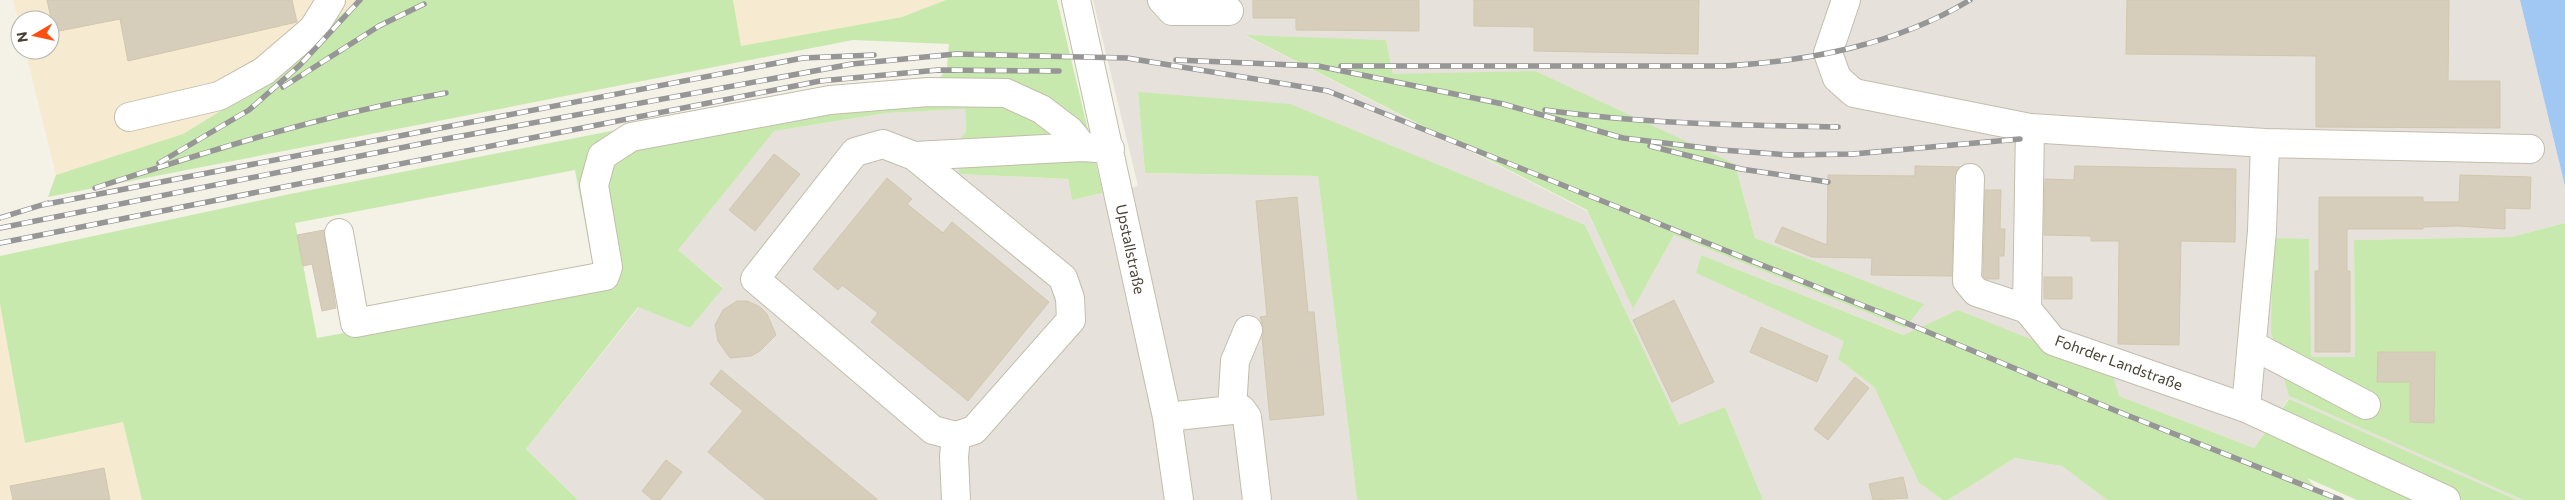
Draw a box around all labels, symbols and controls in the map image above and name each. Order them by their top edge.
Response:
north arrow [10,10,60,60]
text: N [12,31,31,44]
street label: Upstallstraße [1113,202,1149,296]
street label: Fohrder Landstraße [2053,331,2185,393]

